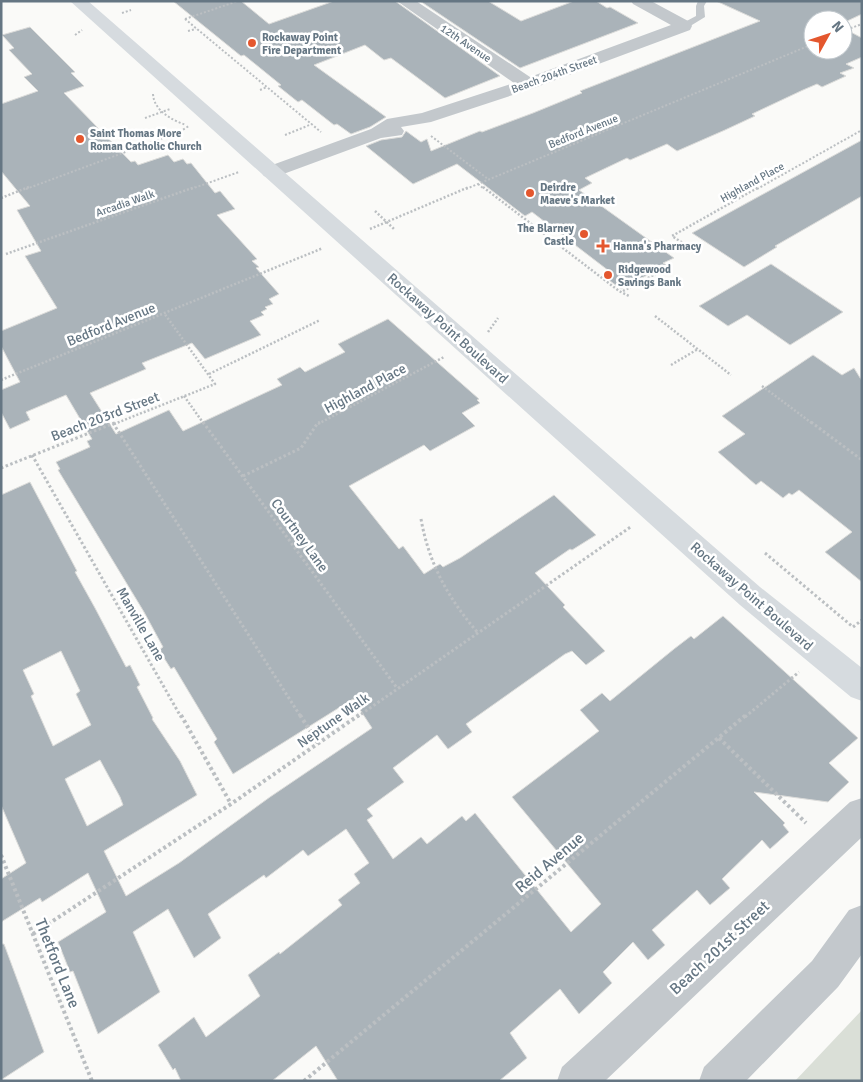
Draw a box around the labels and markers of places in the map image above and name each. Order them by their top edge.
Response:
place label: Rockaway Point Fire Department [262,31,341,57]
marker: Rockaway Point Fire Department [246,37,258,49]
place label: Saint Thomas More Roman Catholic Church [90,127,202,153]
marker: Saint Thomas More Roman Catholic Church [74,133,86,145]
place label: Deirdre Maeve's Market [540,181,615,207]
marker: Deirdre Maeve's Market [524,187,536,199]
place label: The Blarney Castle [517,222,575,248]
marker: The Blarney Castle [578,228,590,240]
marker: Hanna's Pharmacy [597,240,609,252]
place label: Hanna's Pharmacy [613,240,702,253]
place label: Ridgewood Savings Bank [618,263,682,289]
marker: Ridgewood Savings Bank [602,269,614,281]

